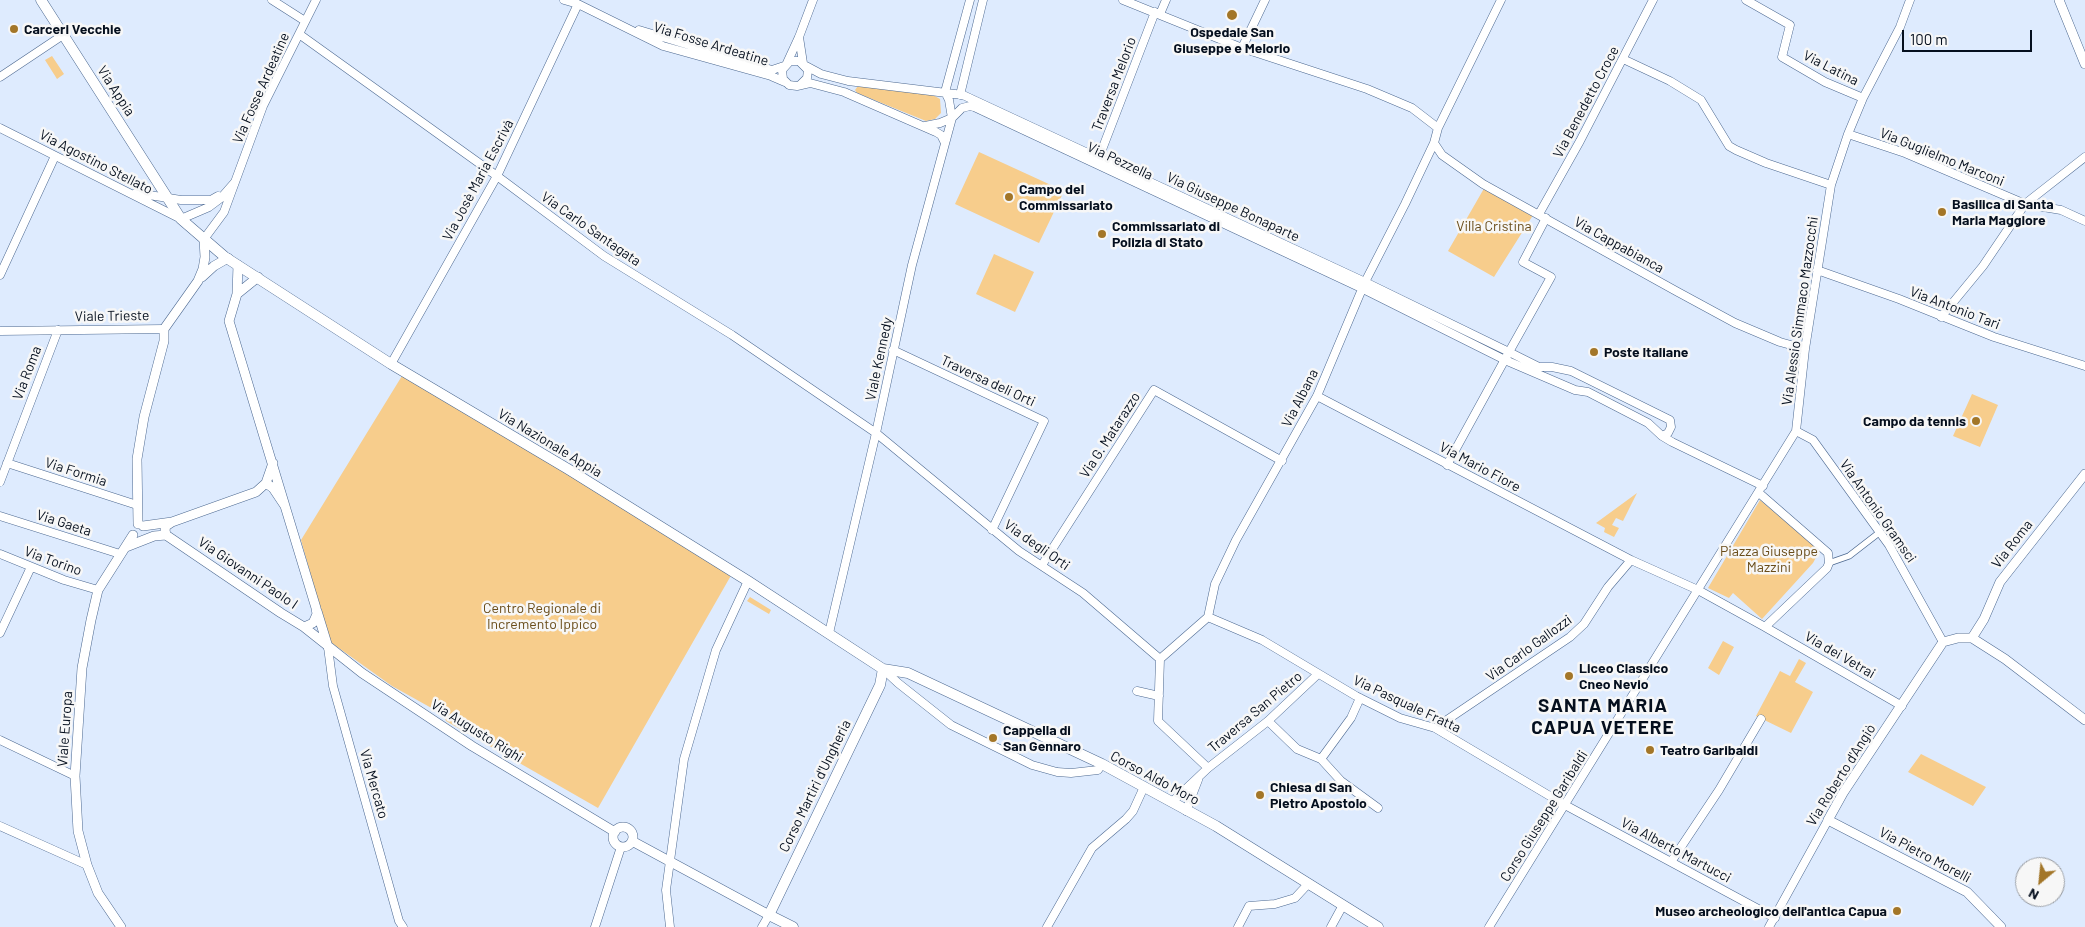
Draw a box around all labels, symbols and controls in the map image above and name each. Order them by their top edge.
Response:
marker: Ospedale San Giuseppe e Melorio [1225,8,1239,22]
street label: Via Fosse Ardeatine [651,18,771,70]
scale bar [1905,20,2035,52]
place label: Carceri Vecchie [24,21,121,37]
marker: Carceri Vecchie [8,23,20,35]
place label: Ospedale San Giuseppe e Melorio [1174,24,1290,56]
street label: Via Fosse Ardeatine [229,30,293,146]
text: 100 m [1910,30,1948,48]
street label: Traversa Melorio [1088,34,1140,134]
street label: Via Benedetto Croce [1549,43,1623,161]
street label: Via Latina [1800,47,1862,89]
street label: Via Appia [94,63,138,119]
street label: Via Josè Maria Escrivà [439,116,517,244]
street label: Via Guglielmo Marconi [1877,124,2007,190]
street label: Via Agostino Stellato [37,126,155,198]
street label: Via Pezzella [1084,138,1156,184]
street label: Via Giuseppe Bonaparte [1164,169,1302,245]
place label: Campo del Commissariato [1019,181,1113,213]
street label: Via Carlo Santagata [538,188,644,270]
marker: Campo del Commissariato [1003,191,1015,203]
place label: Basilica di Santa Maria Maggiore [1952,196,2054,228]
marker: Basilica di Santa Maria Maggiore [1936,206,1948,218]
street label: Via Cappabianca [1571,213,1667,277]
street label: Via Alessio Simmaco Mazzocchi [1778,215,1822,407]
place label: Commissariato di Polizia di Stato [1112,218,1220,250]
park label: Villa Cristina [1456,218,1532,234]
marker: Commissariato di Polizia di Stato [1096,228,1108,240]
street label: Via Antonio Tari [1907,283,2003,333]
street label: Viale Trieste [74,307,150,325]
street label: Viale Kennedy [862,316,896,402]
street label: Via Roma [9,344,45,402]
place label: Poste Italiane [1604,344,1688,360]
marker: Poste Italiane [1588,346,1600,358]
street label: Traversa deli Orti [938,352,1038,410]
street label: Via Albana [1278,366,1322,430]
street label: Via G. Matarazzo [1076,389,1144,481]
street label: Via Nazionale Appia [495,405,605,481]
place label: Campo da tennis [1863,413,1966,429]
marker: Campo da tennis [1970,415,1982,427]
street label: Via Mario Fiore [1436,439,1524,495]
street label: Via Formia [43,454,109,490]
street label: Via Antonio Gramsci [1836,456,1920,566]
street label: Via Gaeta [34,506,94,540]
street label: Via degli Orti [1001,516,1073,574]
street label: Via Roma [1988,517,2036,571]
street label: Via Giovanni Paolo I [195,533,301,613]
street label: Via Torino [22,543,84,579]
park label: Piazza Giuseppe Mazzini [1720,543,1818,576]
park label: Centro Regionale di Incremento Ippico [483,600,601,632]
street label: Via Carlo Gallozzi [1483,611,1575,685]
street label: Via dei Vetrai [1802,628,1878,682]
place label: Liceo Classico Cneo Nevio [1579,660,1668,692]
street label: Traversa San Pietro [1205,668,1305,756]
marker: Liceo Classico Cneo Nevio [1563,670,1575,682]
street label: Via Pasquale Fratta [1350,672,1464,736]
street label: Viale Europa [54,691,76,767]
district label: SANTA MARIA CAPUA VETERE [1530,695,1676,739]
street label: Via Augusto Righi [428,696,526,766]
street label: Corso Martiri d'Ungheria [776,717,854,855]
street label: Via Roberto d'Angiò [1803,721,1879,829]
place label: Cappella di San Gennaro [1003,722,1081,754]
marker: Cappella di San Gennaro [987,732,999,744]
place label: Teatro Garibaldi [1660,742,1758,758]
marker: Teatro Garibaldi [1644,744,1656,756]
street label: Via Mercato [356,747,392,821]
street label: Corso Aldo Moro [1108,747,1202,809]
street label: Corso Giuseppe Garibaldi [1497,747,1591,885]
place label: Chiesa di San Pietro Apostolo [1270,779,1367,812]
marker: Chiesa di San Pietro Apostolo [1254,789,1266,801]
street label: Via Alberto Martucci [1618,814,1734,886]
street label: Via Pietro Morelli [1876,824,1974,886]
north arrow [2015,857,2065,907]
text: N [2025,885,2041,904]
place label: Museo archeologico dell'antica Capua [1655,903,1887,919]
marker: Museo archeologico dell'antica Capua [1891,905,1903,917]

